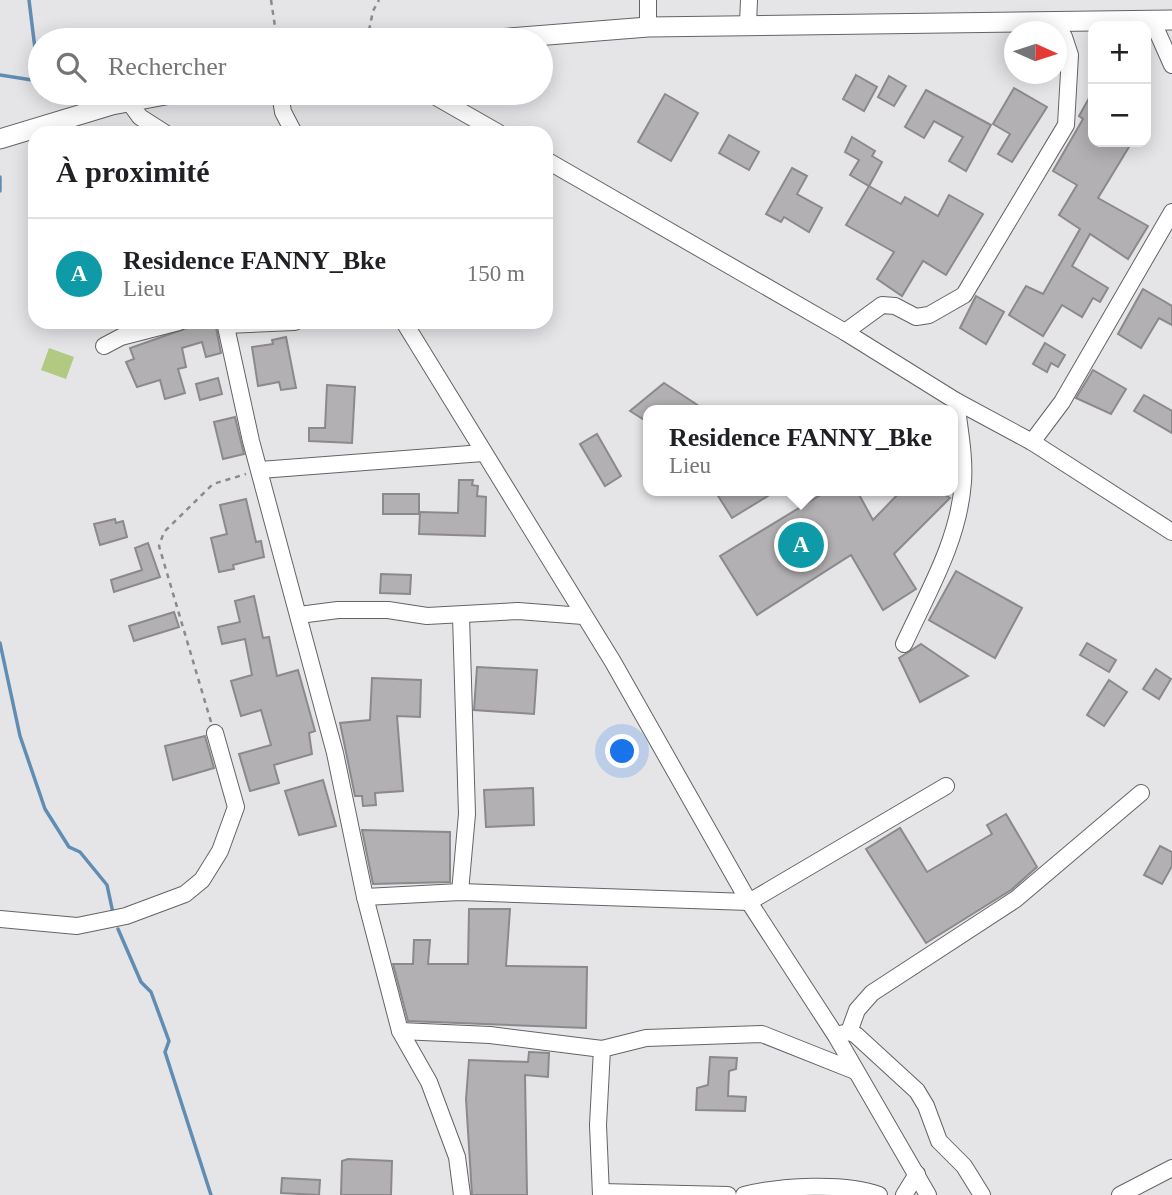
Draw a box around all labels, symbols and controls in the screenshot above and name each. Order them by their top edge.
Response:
north arrow [1004,21,1067,84]
map controls [1088,21,1151,147]
button: + [1088,21,1151,84]
search box [28,28,553,105]
icon: search [52,48,90,86]
text: Rechercher [108,52,226,81]
button: − [1088,84,1151,147]
text: À proximité [56,155,210,188]
text: Residence FANNY_Bke [123,246,386,275]
text: A [71,261,87,286]
text: 150 m [467,261,525,286]
text: Lieu [123,276,165,301]
popup [643,405,958,496]
text: Residence FANNY_Bke [669,423,932,452]
text: Lieu [669,453,711,478]
pin: A [778,519,824,571]
your location [605,734,639,768]

